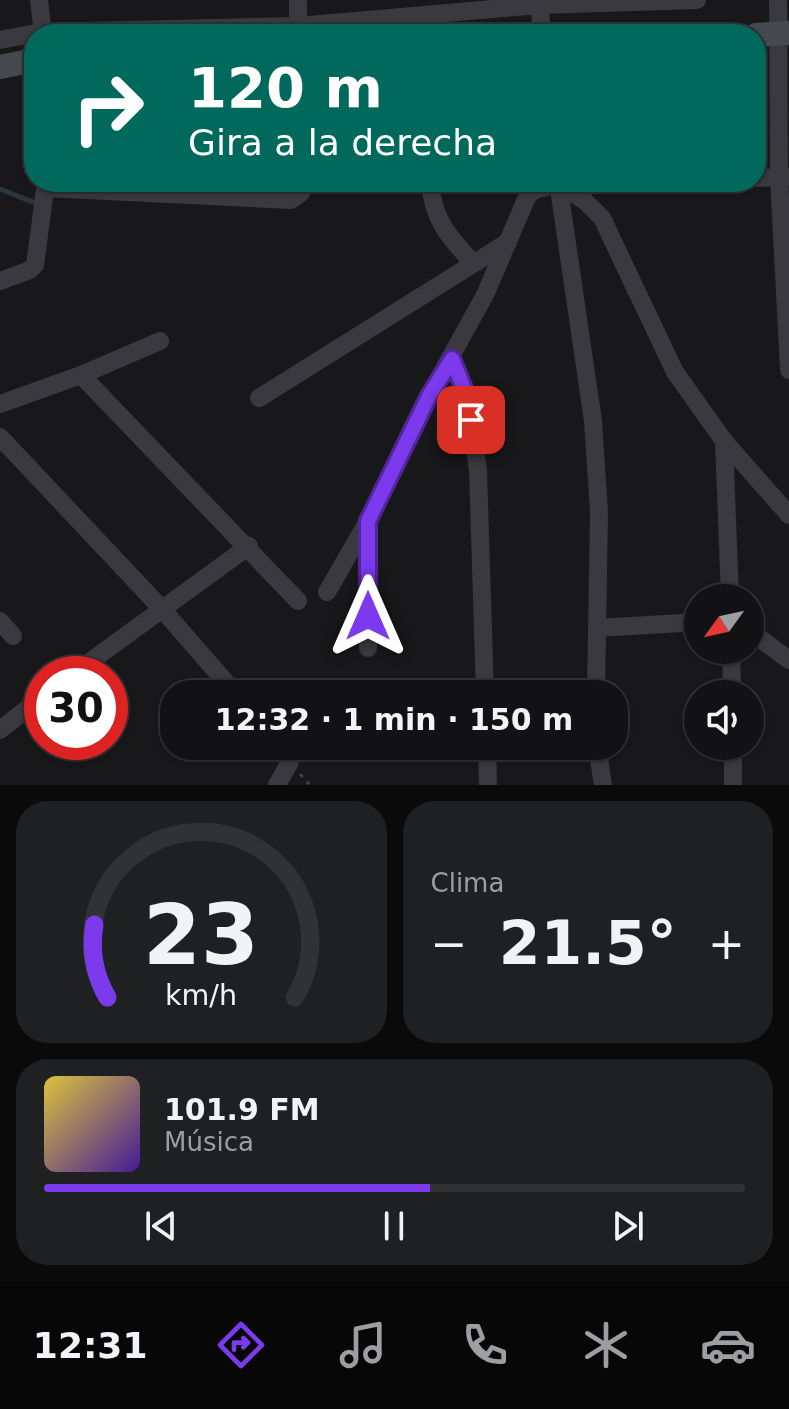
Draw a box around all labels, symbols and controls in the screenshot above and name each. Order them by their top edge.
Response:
text: 120 m [188,55,383,120]
icon: right [56,56,160,160]
text: Gira a la derecha [188,122,497,163]
pin [437,386,505,454]
icon: arrive [449,398,493,442]
position arrow [326,574,410,658]
north arrow [684,584,764,664]
map controls [684,584,764,760]
speed limit sign: 30 [24,656,128,760]
button: sound [684,680,764,760]
text: 12:32 · 1 min · 150 m [215,702,573,737]
text: Clima [431,868,504,898]
text: 23 [143,887,259,984]
text: 21.5° [499,908,677,978]
text: − [431,918,467,969]
text: + [708,918,745,969]
text: km/h [165,978,237,1012]
text: 101.9 FM [164,1092,320,1127]
text: Música [164,1127,254,1157]
icon: previous [139,1204,183,1248]
icon: pause [372,1204,416,1248]
icon: next [606,1204,650,1248]
icon: directions [213,1317,269,1373]
icon: music [335,1317,391,1373]
icon: phone [457,1317,513,1373]
icon: climate [578,1317,634,1373]
icon: car [700,1317,756,1373]
text: 12:31 [33,1325,147,1366]

